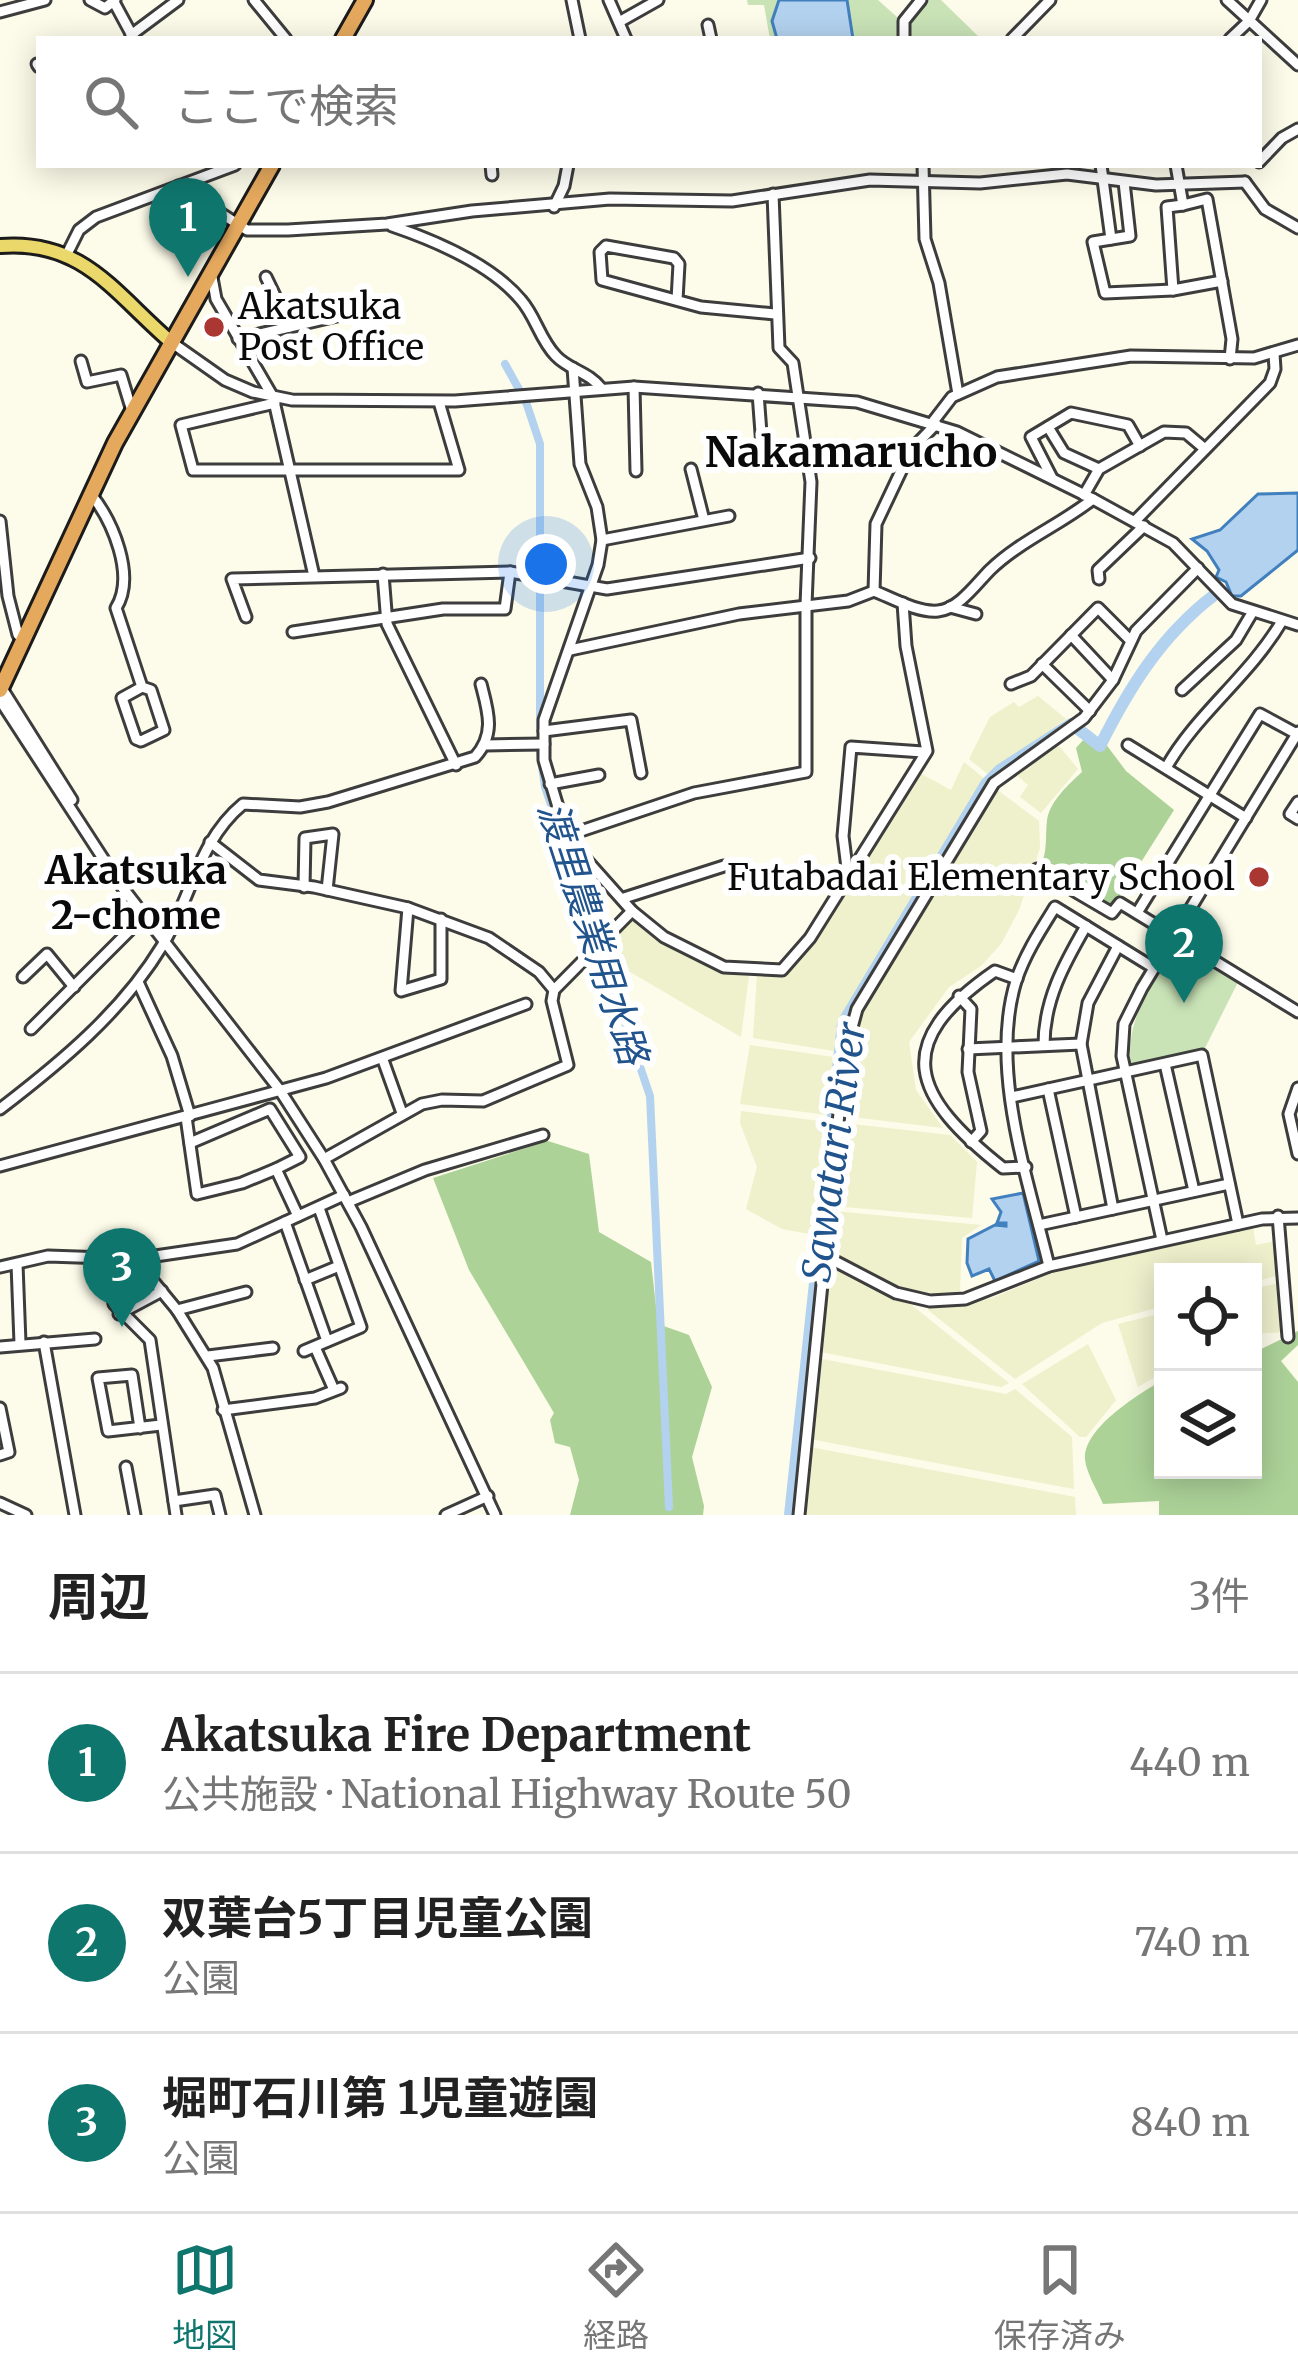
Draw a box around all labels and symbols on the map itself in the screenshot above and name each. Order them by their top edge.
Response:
pin: 1 [149,178,227,277]
place label: Akatsuka Post Office [237,284,424,370]
marker: Akatsuka Post Office [201,314,227,340]
district label: Nakamarucho [705,426,997,478]
your location [516,534,576,594]
water label: 渡里農業用水路 [528,796,659,1073]
district label: Akatsuka 2-chome [44,846,227,940]
place label: Futabadai Elementary School [727,855,1235,900]
marker: Futabadai Elementary School [1246,864,1272,890]
pin: 2 [1145,904,1223,1003]
water label: Sawatari River [792,1018,877,1285]
pin: 3 [83,1228,161,1327]

